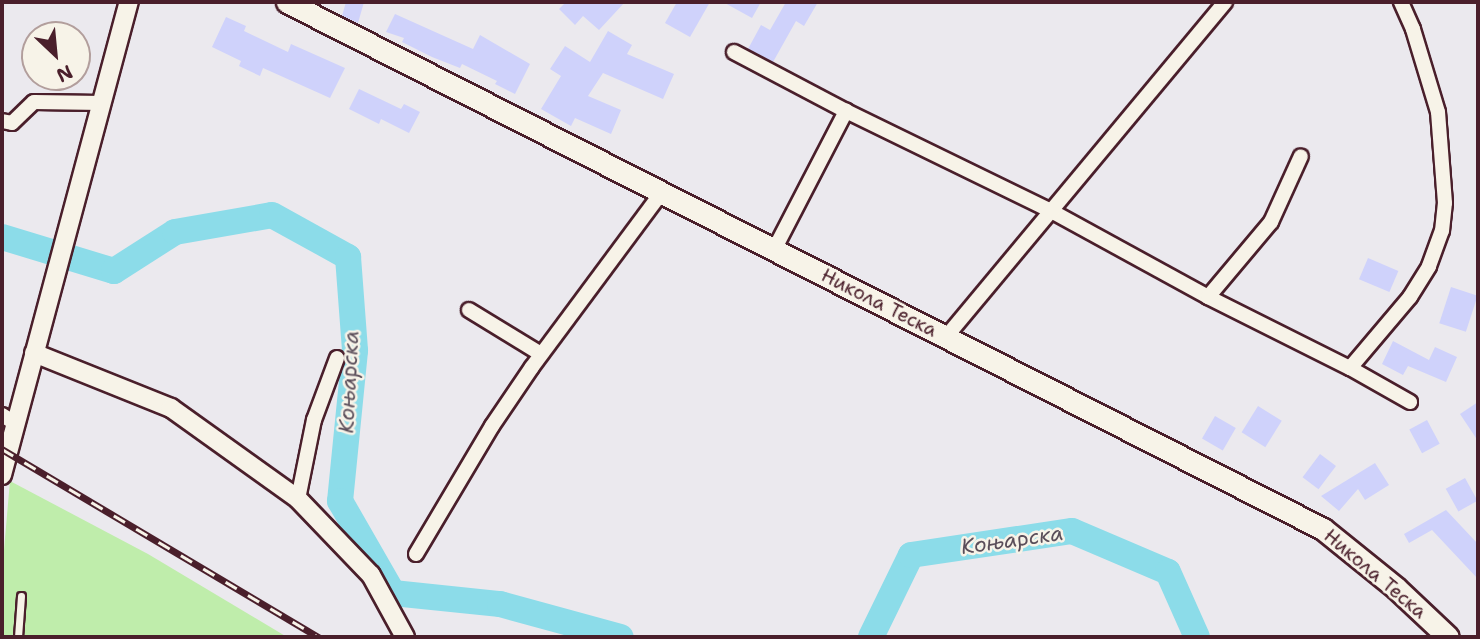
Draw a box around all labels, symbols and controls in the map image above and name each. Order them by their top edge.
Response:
north arrow [21,21,91,91]
text: N [52,59,77,88]
street label: Никола Теска [817,264,941,342]
water label: Коњарска [334,330,364,434]
water label: Коњарска [959,520,1065,560]
street label: Никола Теска [1319,525,1431,623]

